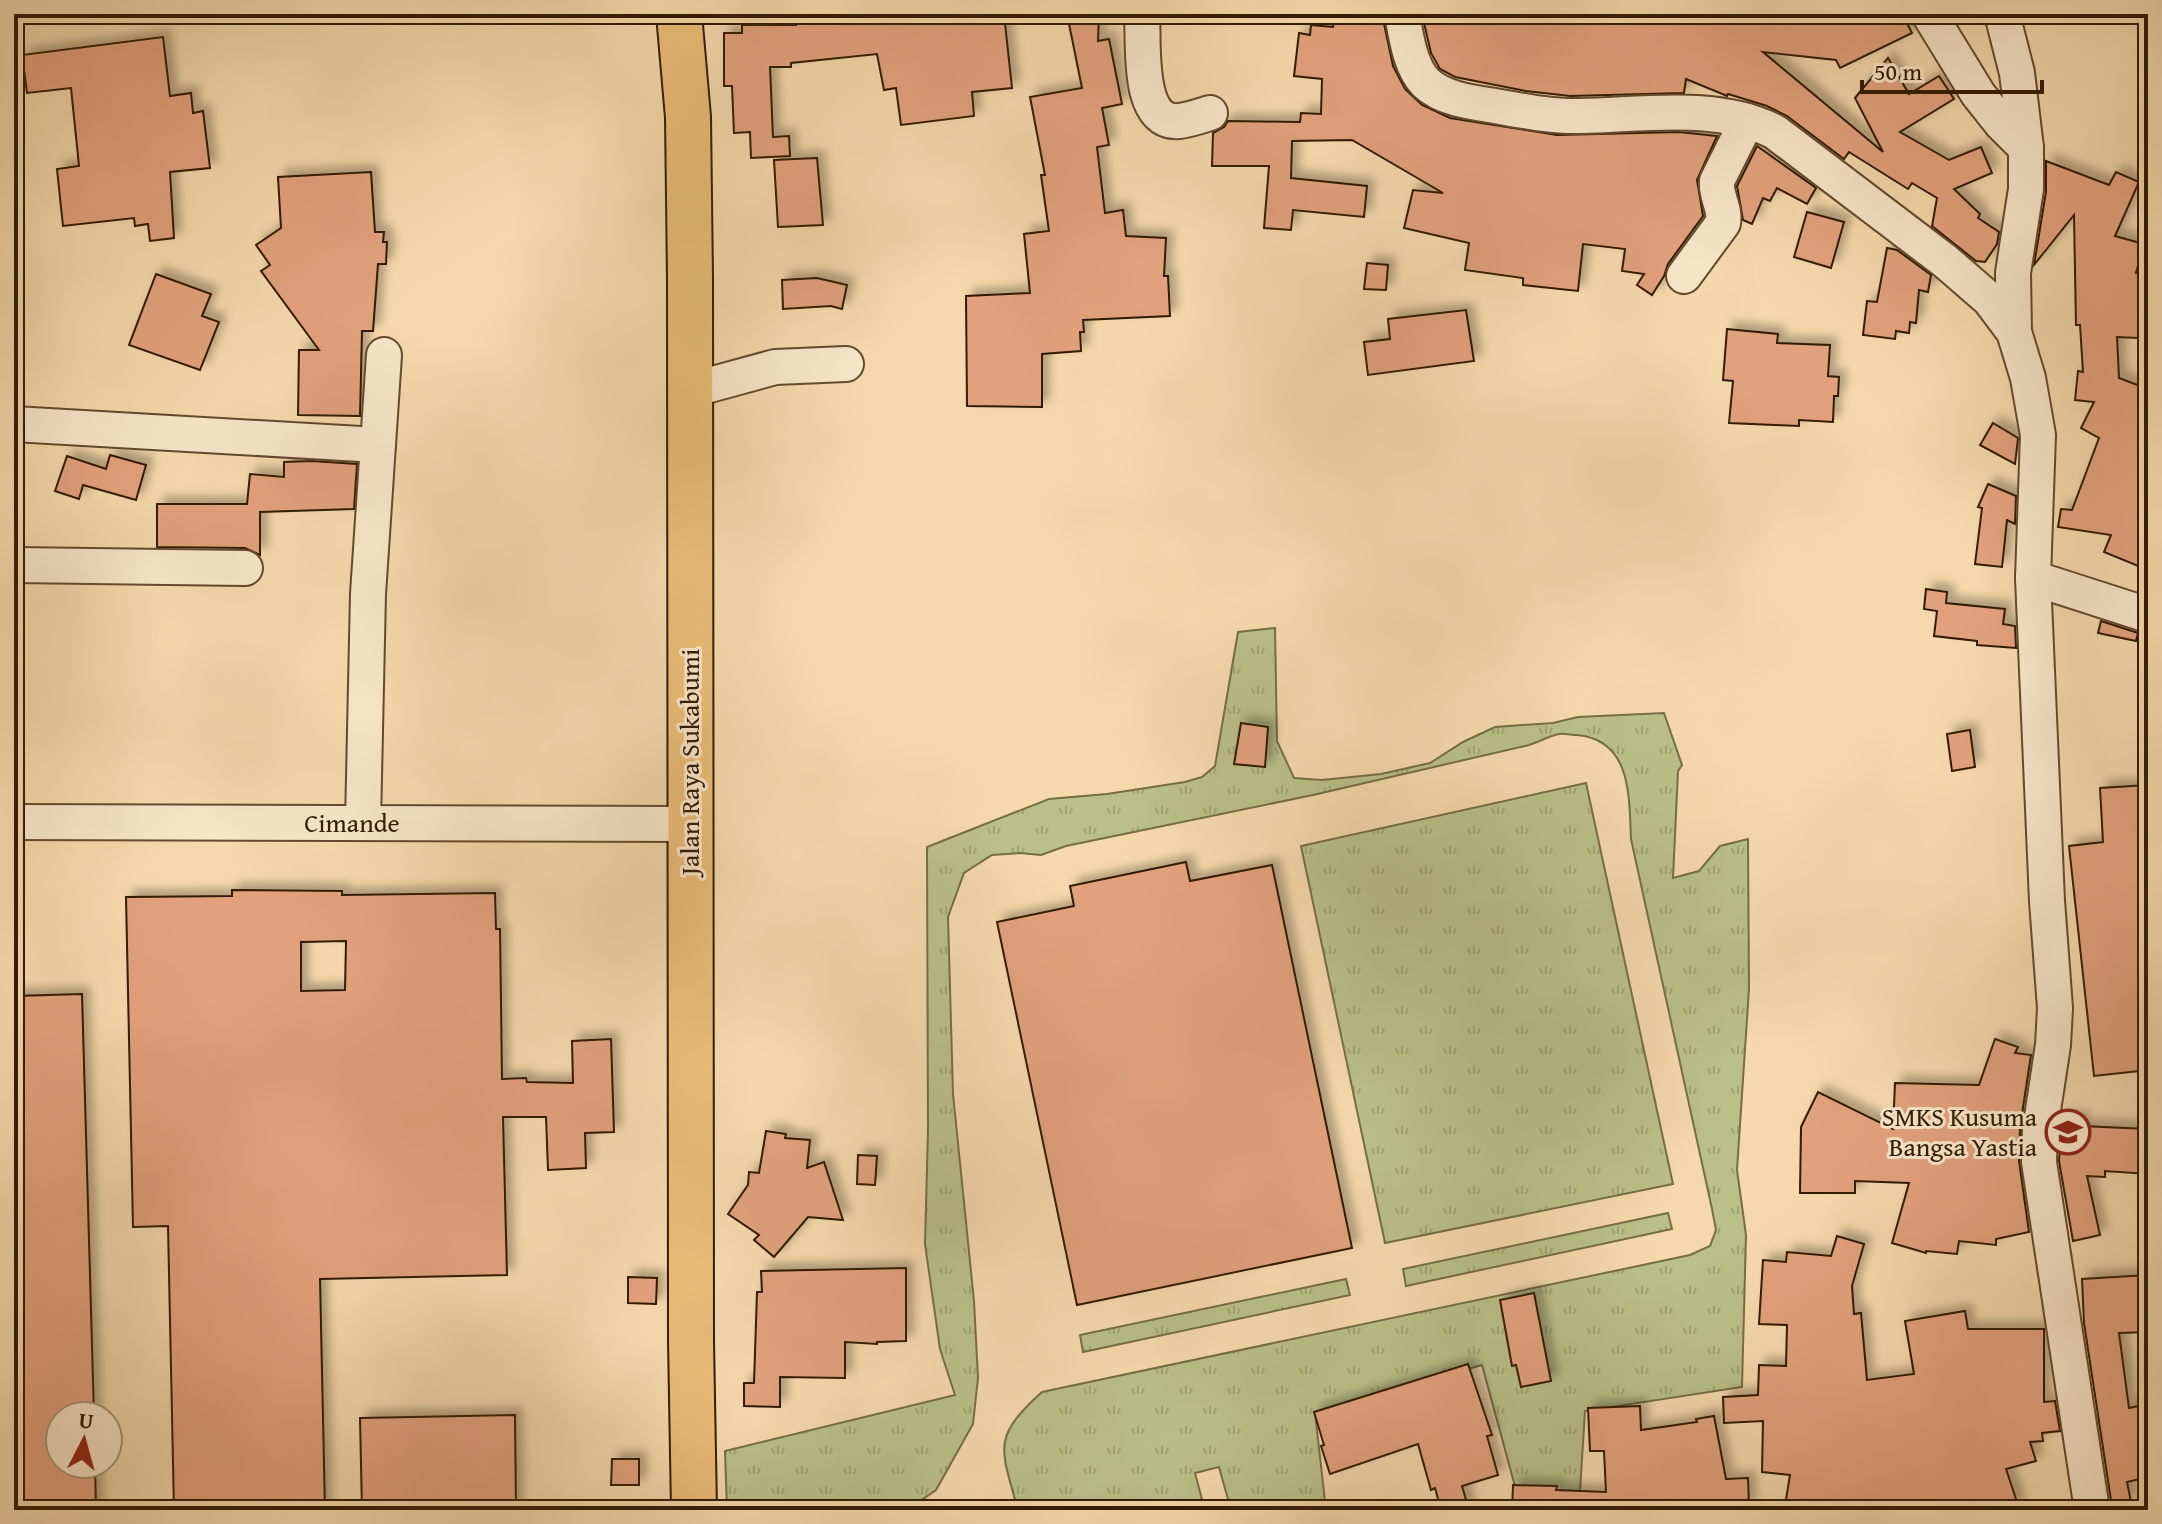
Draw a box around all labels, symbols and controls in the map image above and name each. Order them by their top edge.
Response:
scale bar [1862,44,2042,94]
text: 50 m [1874,54,1922,89]
street label: Jalan Raya Sukabumi [670,649,709,878]
street label: Cimande [304,803,400,842]
place label: SMKS Kusuma Bangsa Yastia [1882,1097,2038,1166]
school or university icon: SMKS Kusuma Bangsa Yastia [2044,1108,2092,1156]
north arrow [44,1400,124,1480]
text: U [77,1403,95,1437]

